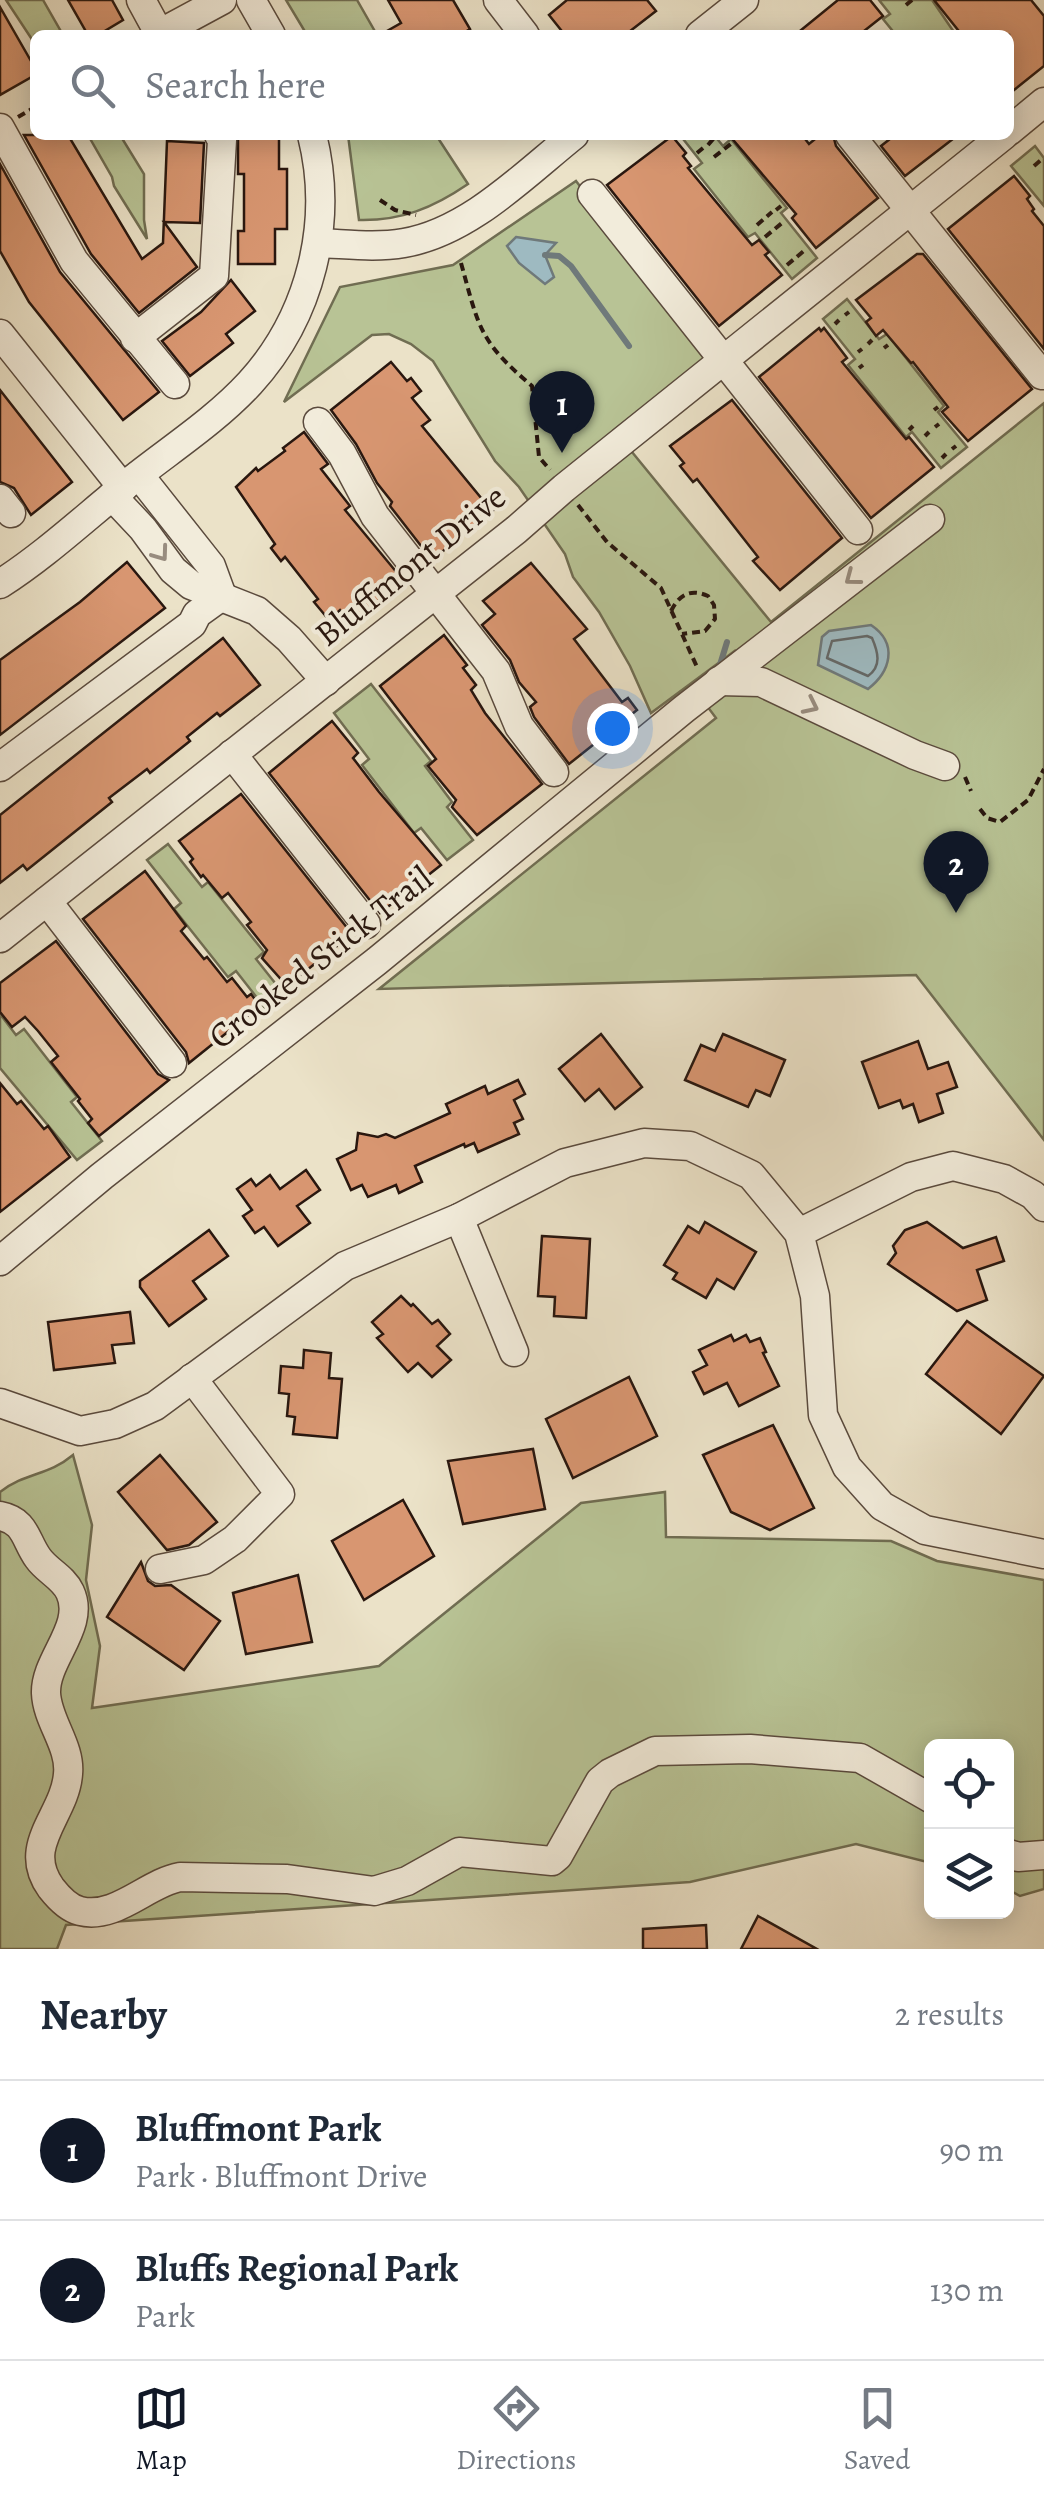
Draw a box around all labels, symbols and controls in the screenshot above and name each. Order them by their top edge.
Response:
search box [30,30,1014,140]
icon: search [65,58,120,113]
text: Search here [145,59,326,111]
pin: 1 [530,370,594,453]
street label: Bluffmont Drive [304,473,516,657]
one-way arrow [149,543,167,561]
one-way arrow [845,566,863,583]
one-way arrow [801,693,819,713]
your location [587,703,638,754]
pin: 2 [924,830,988,913]
street label: Crooked Stick Trail [198,854,442,1060]
map controls [924,1739,1014,1919]
button: locate [924,1739,1014,1829]
button: layers [924,1829,1014,1919]
text: Nearby [40,1986,167,2043]
text: 2 results [895,1992,1004,2036]
text: Bluffmont Park [135,2102,381,2154]
text: 1 [67,2128,78,2172]
text: 90 m [939,2128,1004,2172]
text: Park · Bluffmont Drive [135,2154,427,2198]
text: Bluffs Regional Park [135,2242,458,2294]
text: 2 [65,2268,80,2312]
text: 130 m [930,2268,1004,2312]
text: Park [135,2294,195,2338]
tab: Map [134,2381,189,2479]
tab: Directions [456,2381,576,2479]
tab: Saved [844,2381,910,2479]

